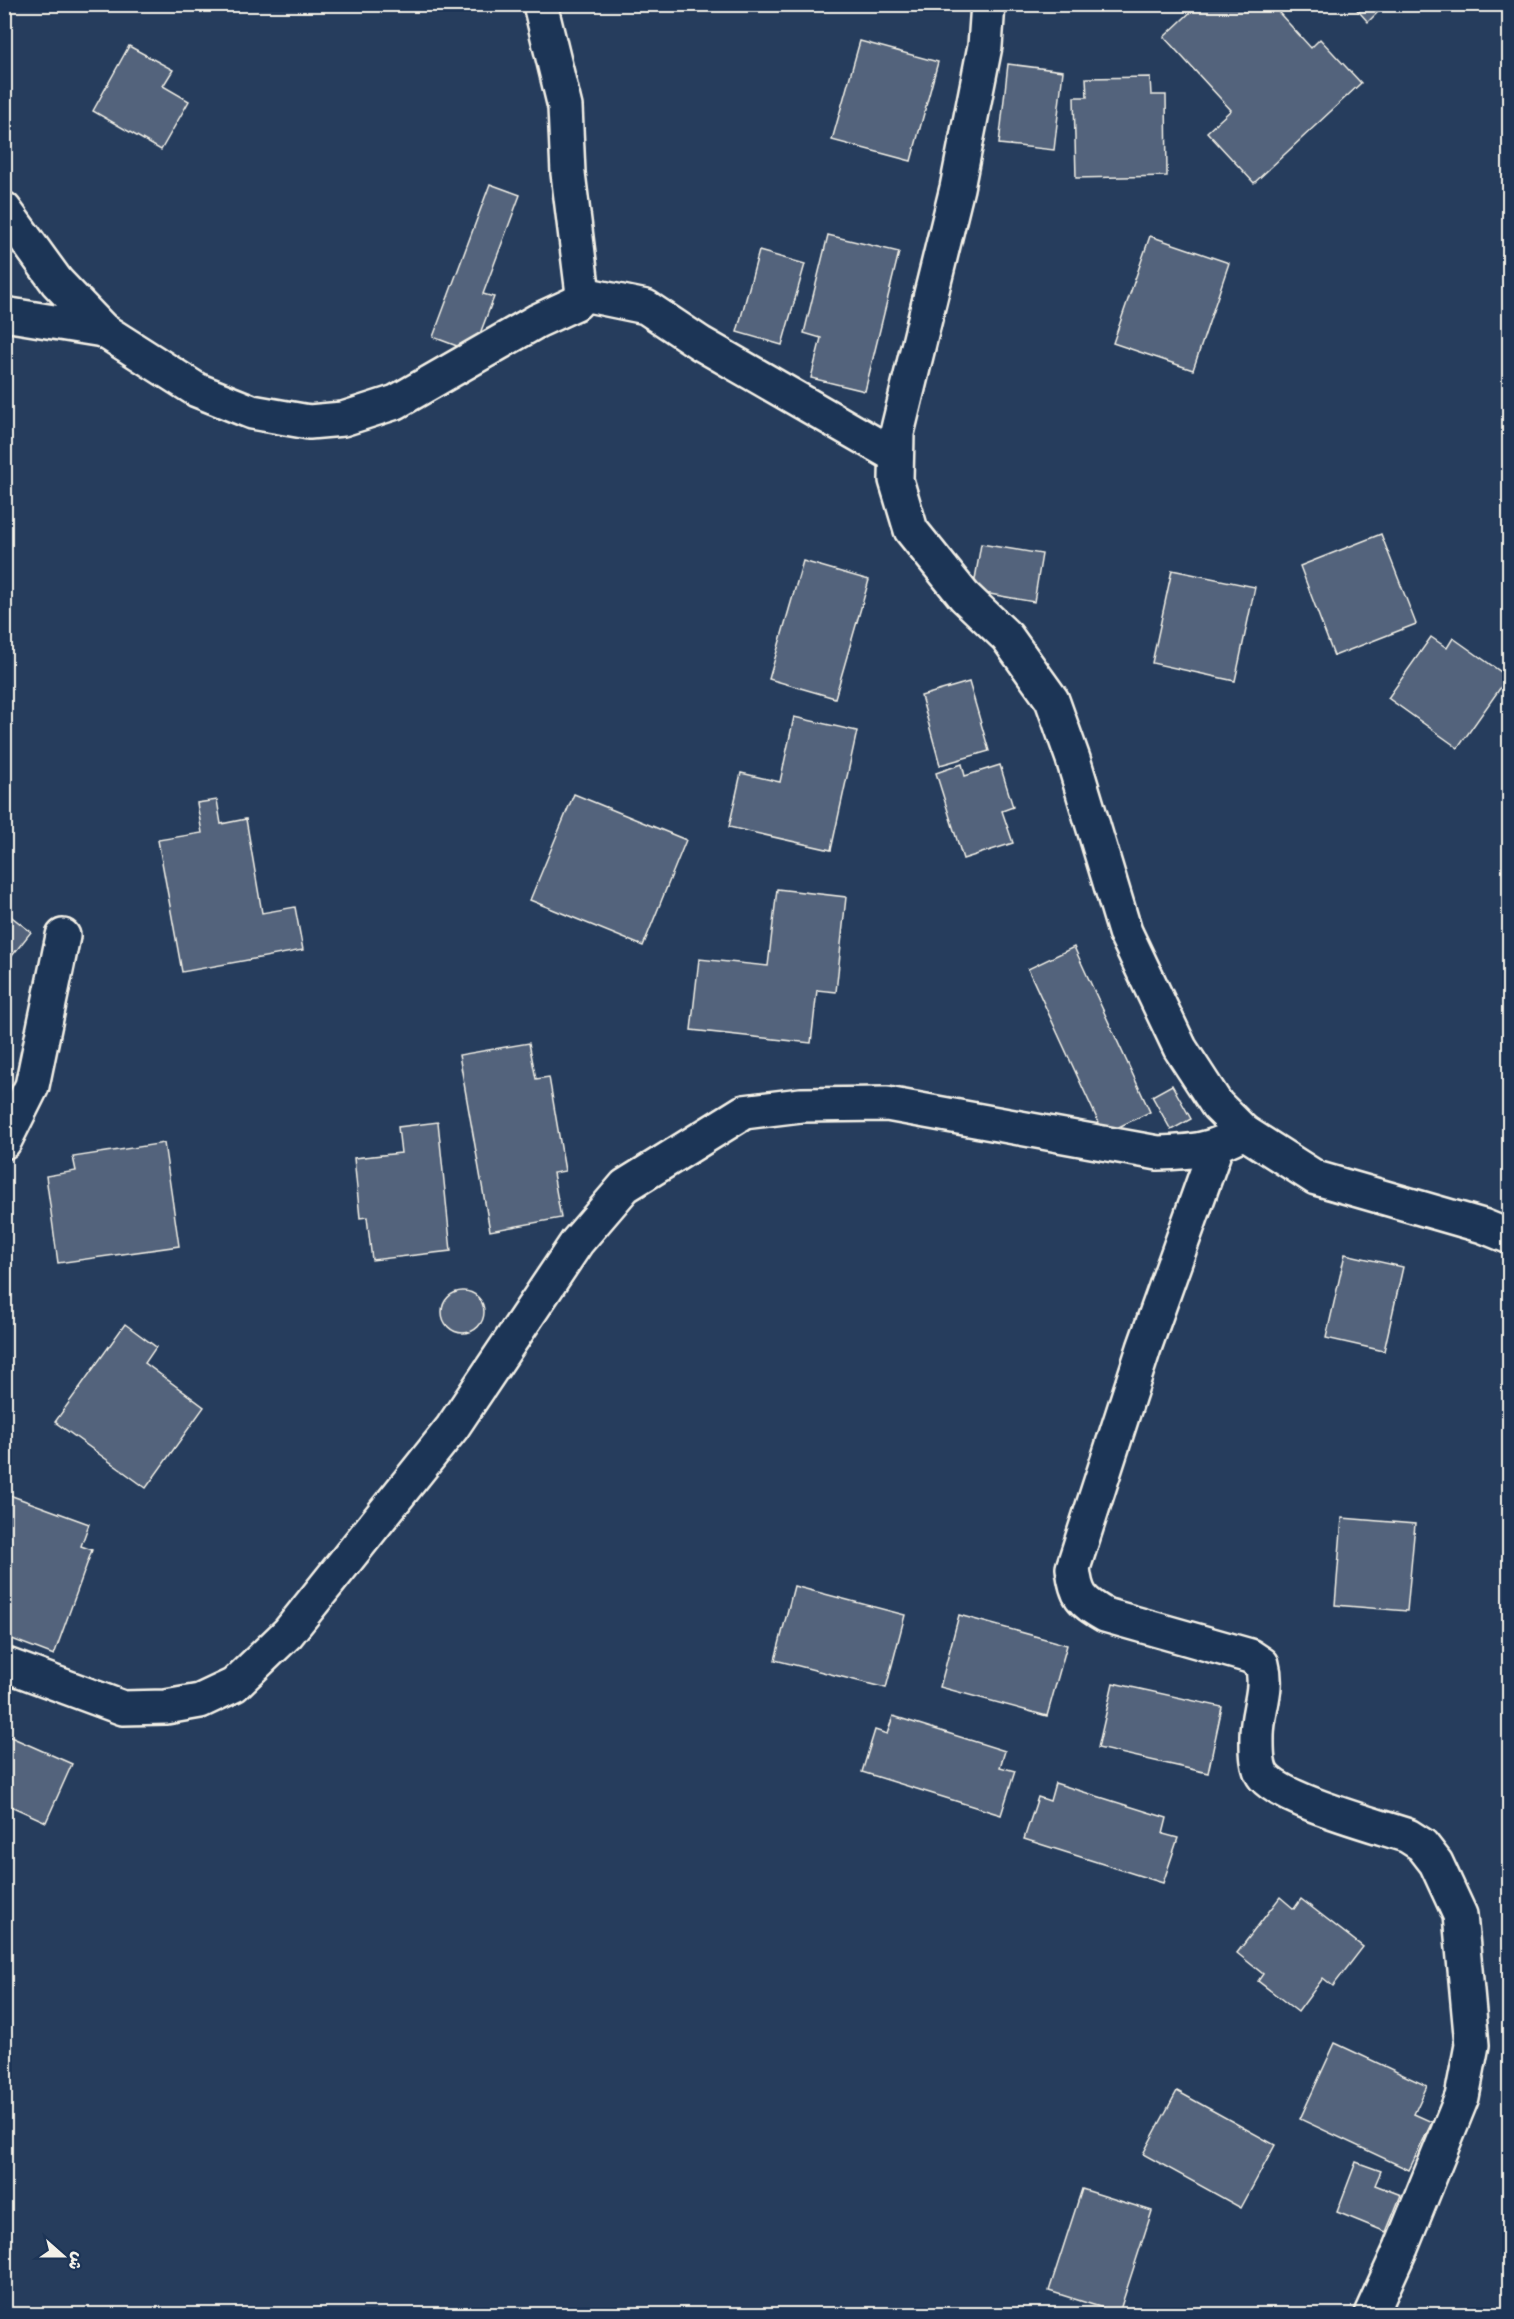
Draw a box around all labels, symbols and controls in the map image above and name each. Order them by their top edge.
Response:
north arrow [33,2226,93,2286]
text: ش [63,2249,89,2273]

